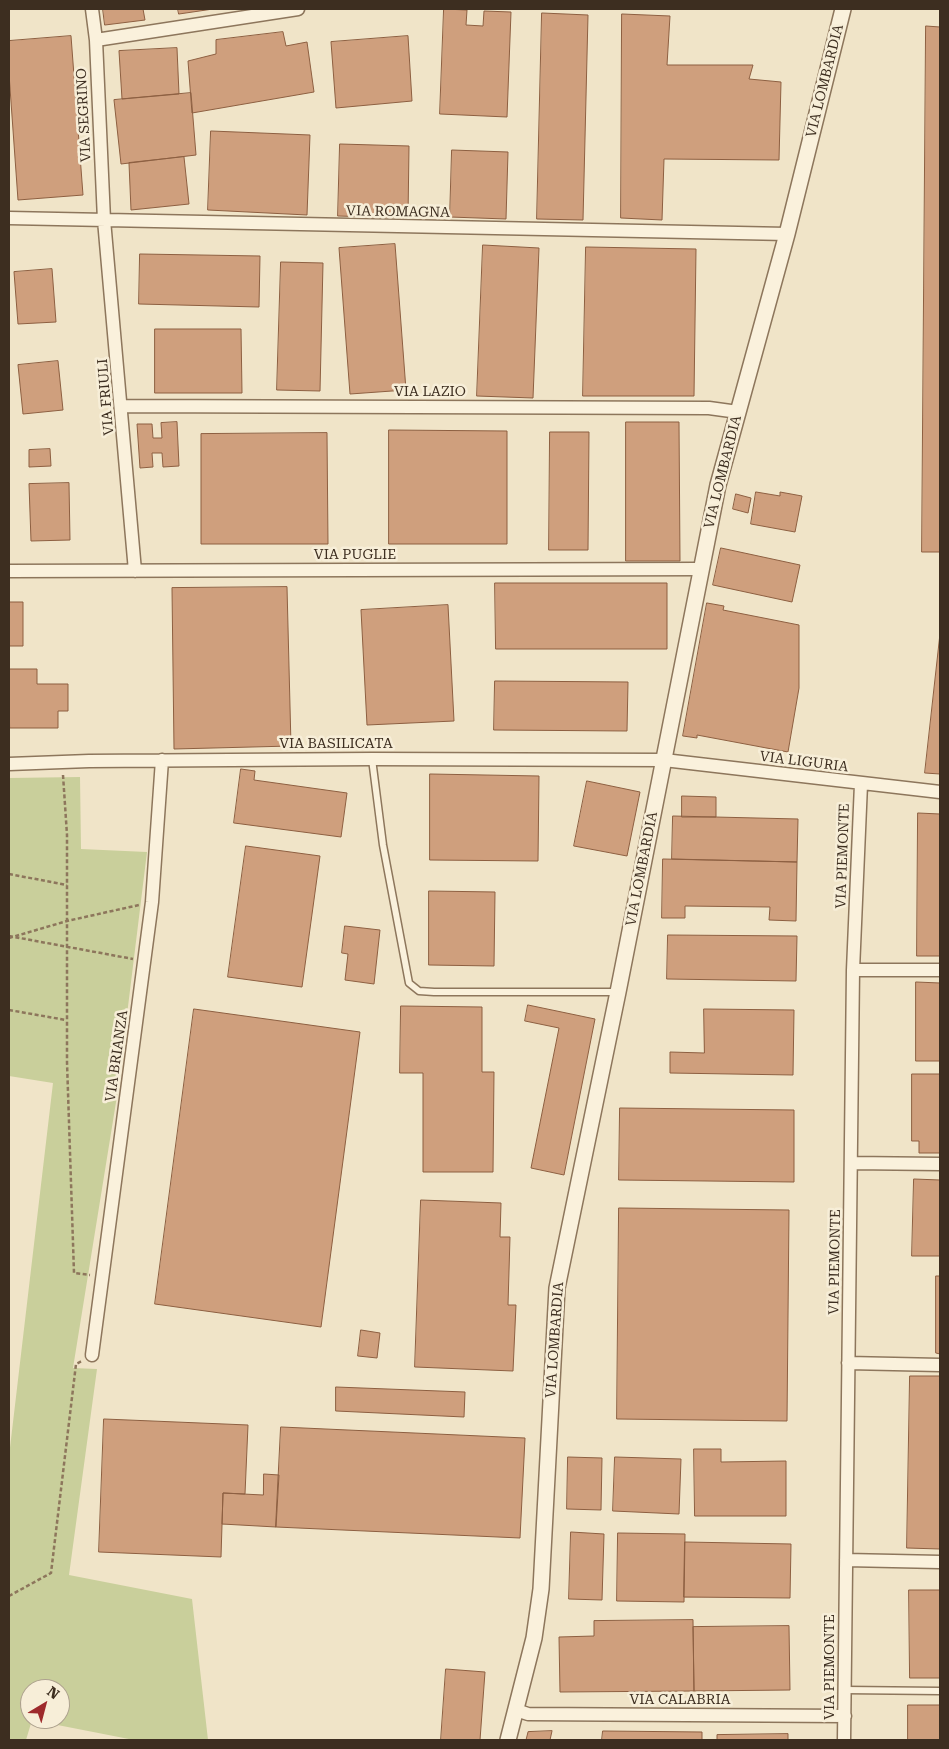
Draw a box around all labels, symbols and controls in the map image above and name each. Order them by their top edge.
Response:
street label: VIA LOMBARDIA [803,23,847,139]
street label: VIA SEGRINO [73,68,95,162]
street label: VIA ROMAGNA [346,203,450,221]
street label: VIA FRIULI [94,358,118,436]
street label: VIA LAZIO [394,384,466,400]
street label: VIA LOMBARDIA [701,414,745,530]
street label: VIA PUGLIE [314,547,396,563]
street label: VIA BASILICATA [279,736,393,752]
street label: VIA LIGURIA [759,748,849,776]
street label: VIA PIEMONTE [833,803,853,909]
street label: VIA LOMBARDIA [623,810,661,928]
street label: VIA BRIANZA [102,1009,132,1103]
street label: VIA PIEMONTE [826,1209,844,1315]
street label: VIA LOMBARDIA [543,1281,567,1399]
street label: VIA PIEMONTE [822,1614,838,1720]
north arrow [20,1679,70,1729]
text: N [44,1683,63,1702]
street label: VIA CALABRIA [630,1692,730,1708]

